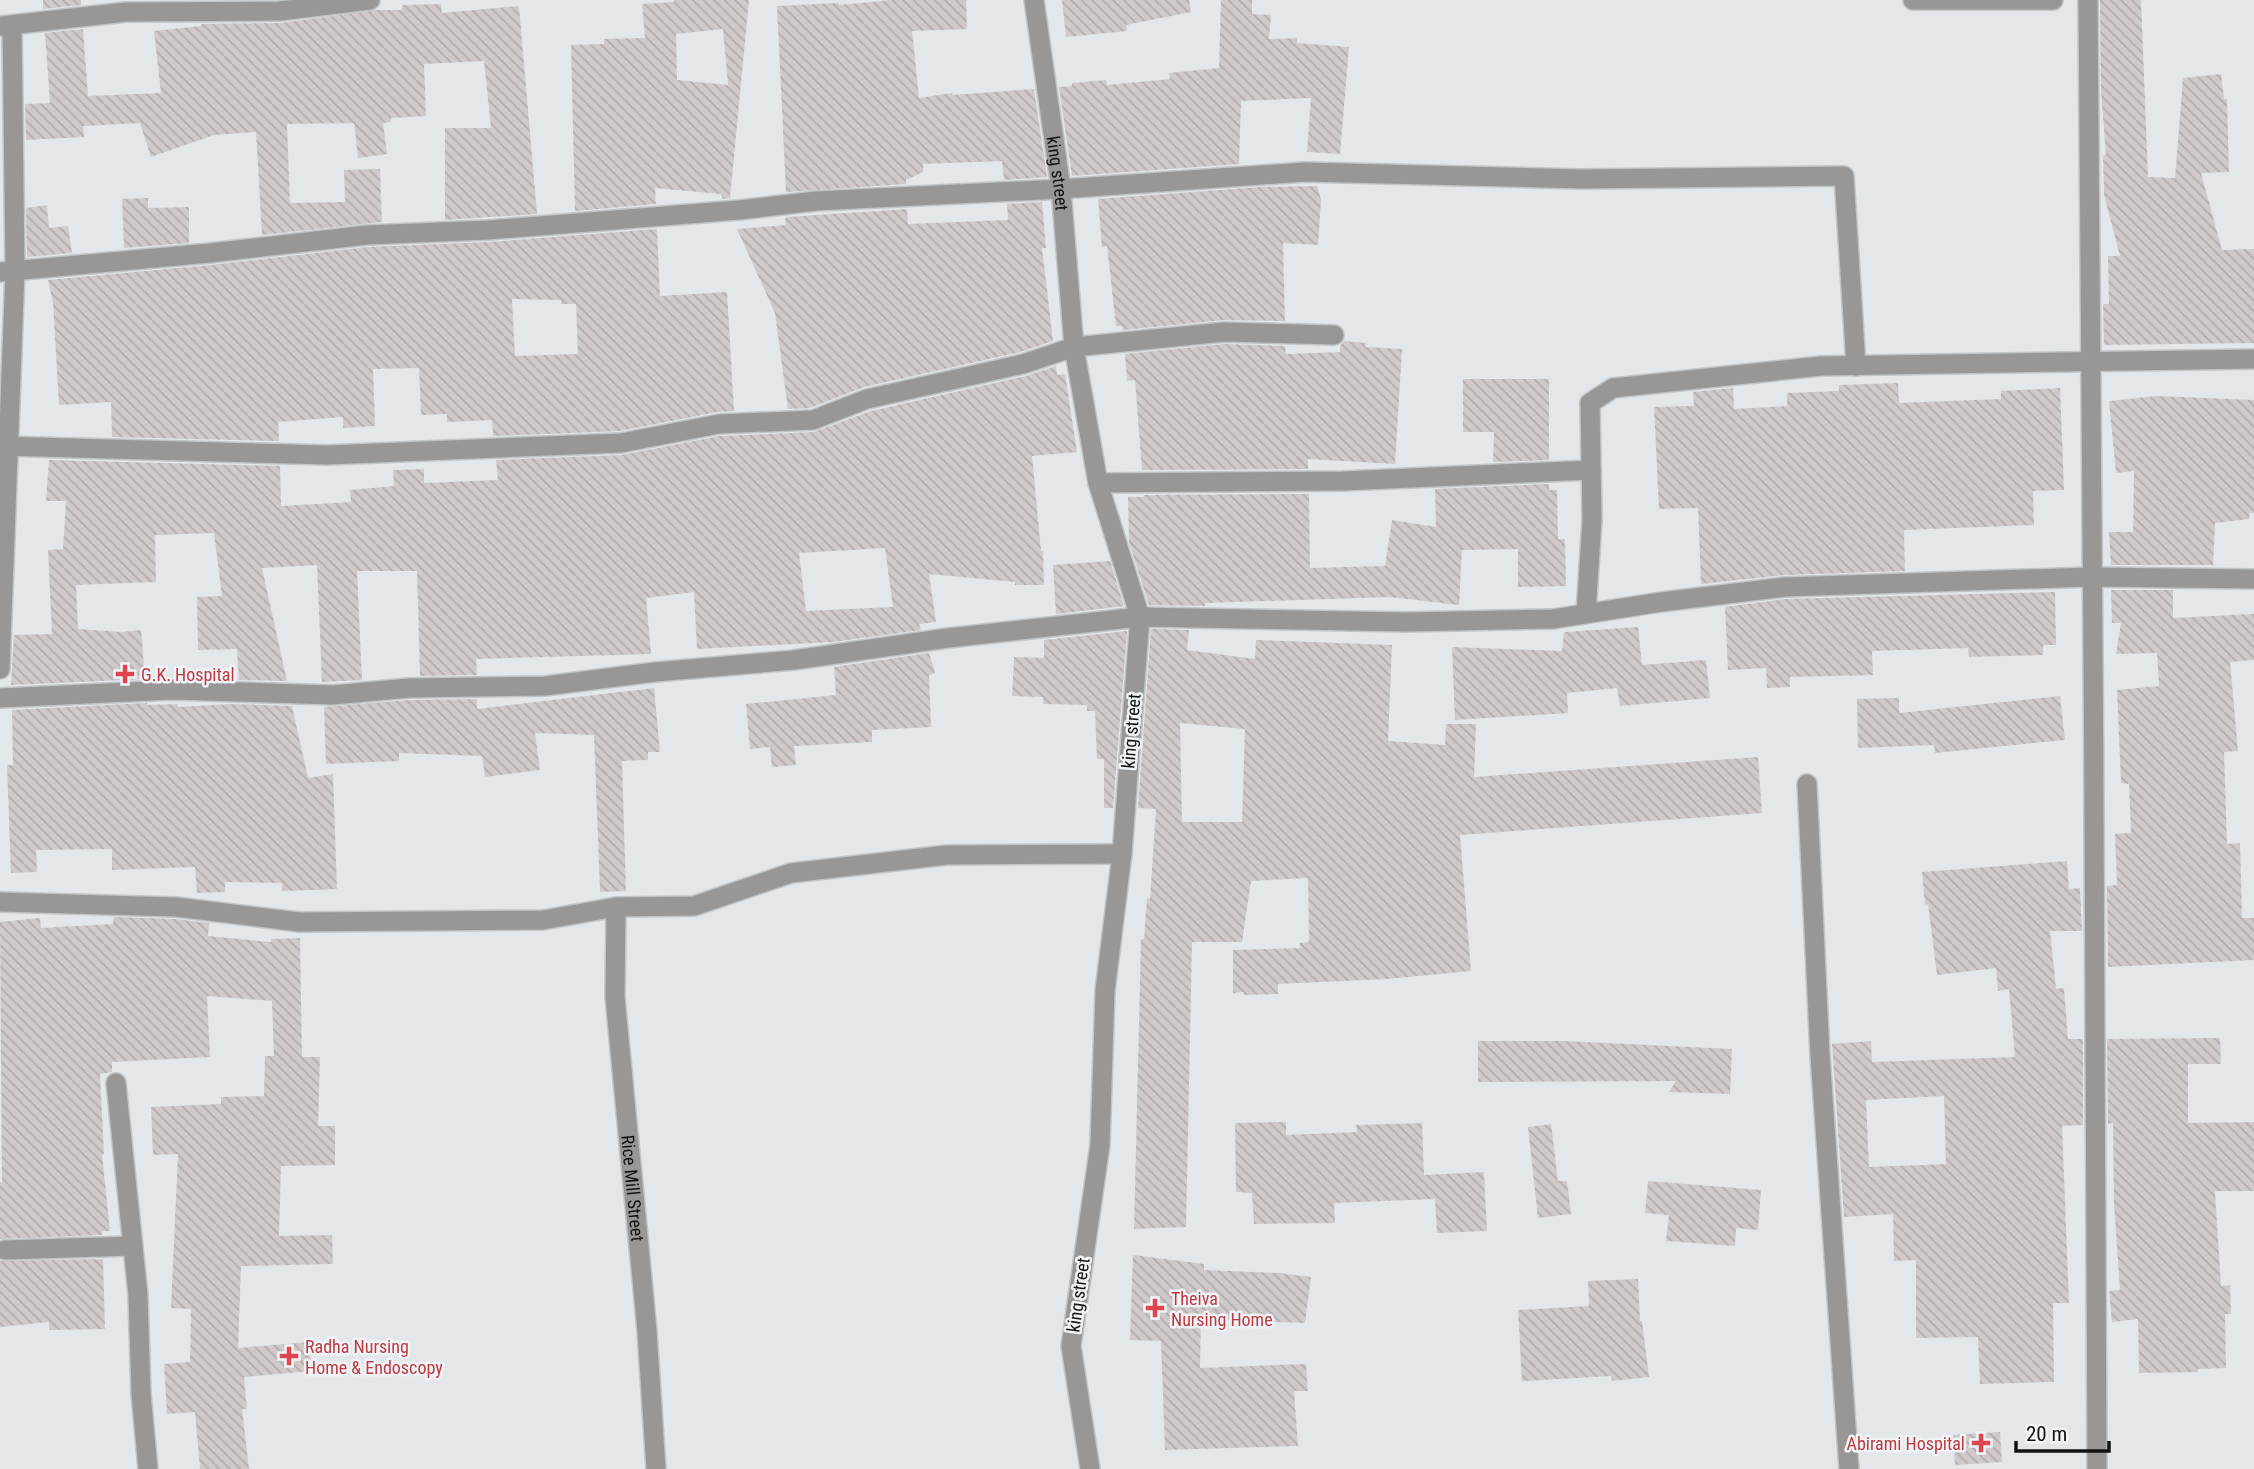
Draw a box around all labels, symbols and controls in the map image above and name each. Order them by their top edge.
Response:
street label: king street [1043,135,1073,211]
marker: G.K. Hospital [115,664,135,684]
place label: G.K. Hospital [141,664,235,685]
street label: king street [1117,693,1145,769]
street label: Rice Mill Street [618,1134,649,1242]
street label: king street [1062,1256,1094,1334]
place label: Theiva Nursing Home [1171,1288,1273,1330]
marker: Theiva Nursing Home [1145,1298,1165,1318]
place label: Radha Nursing Home & Endoscopy [305,1336,443,1378]
marker: Radha Nursing Home & Endoscopy [279,1346,299,1366]
scale bar [2016,1410,2109,1454]
text: 20 m [2026,1422,2067,1446]
place label: Abirami Hospital [1847,1433,1965,1454]
marker: Abirami Hospital [1971,1433,1991,1453]

